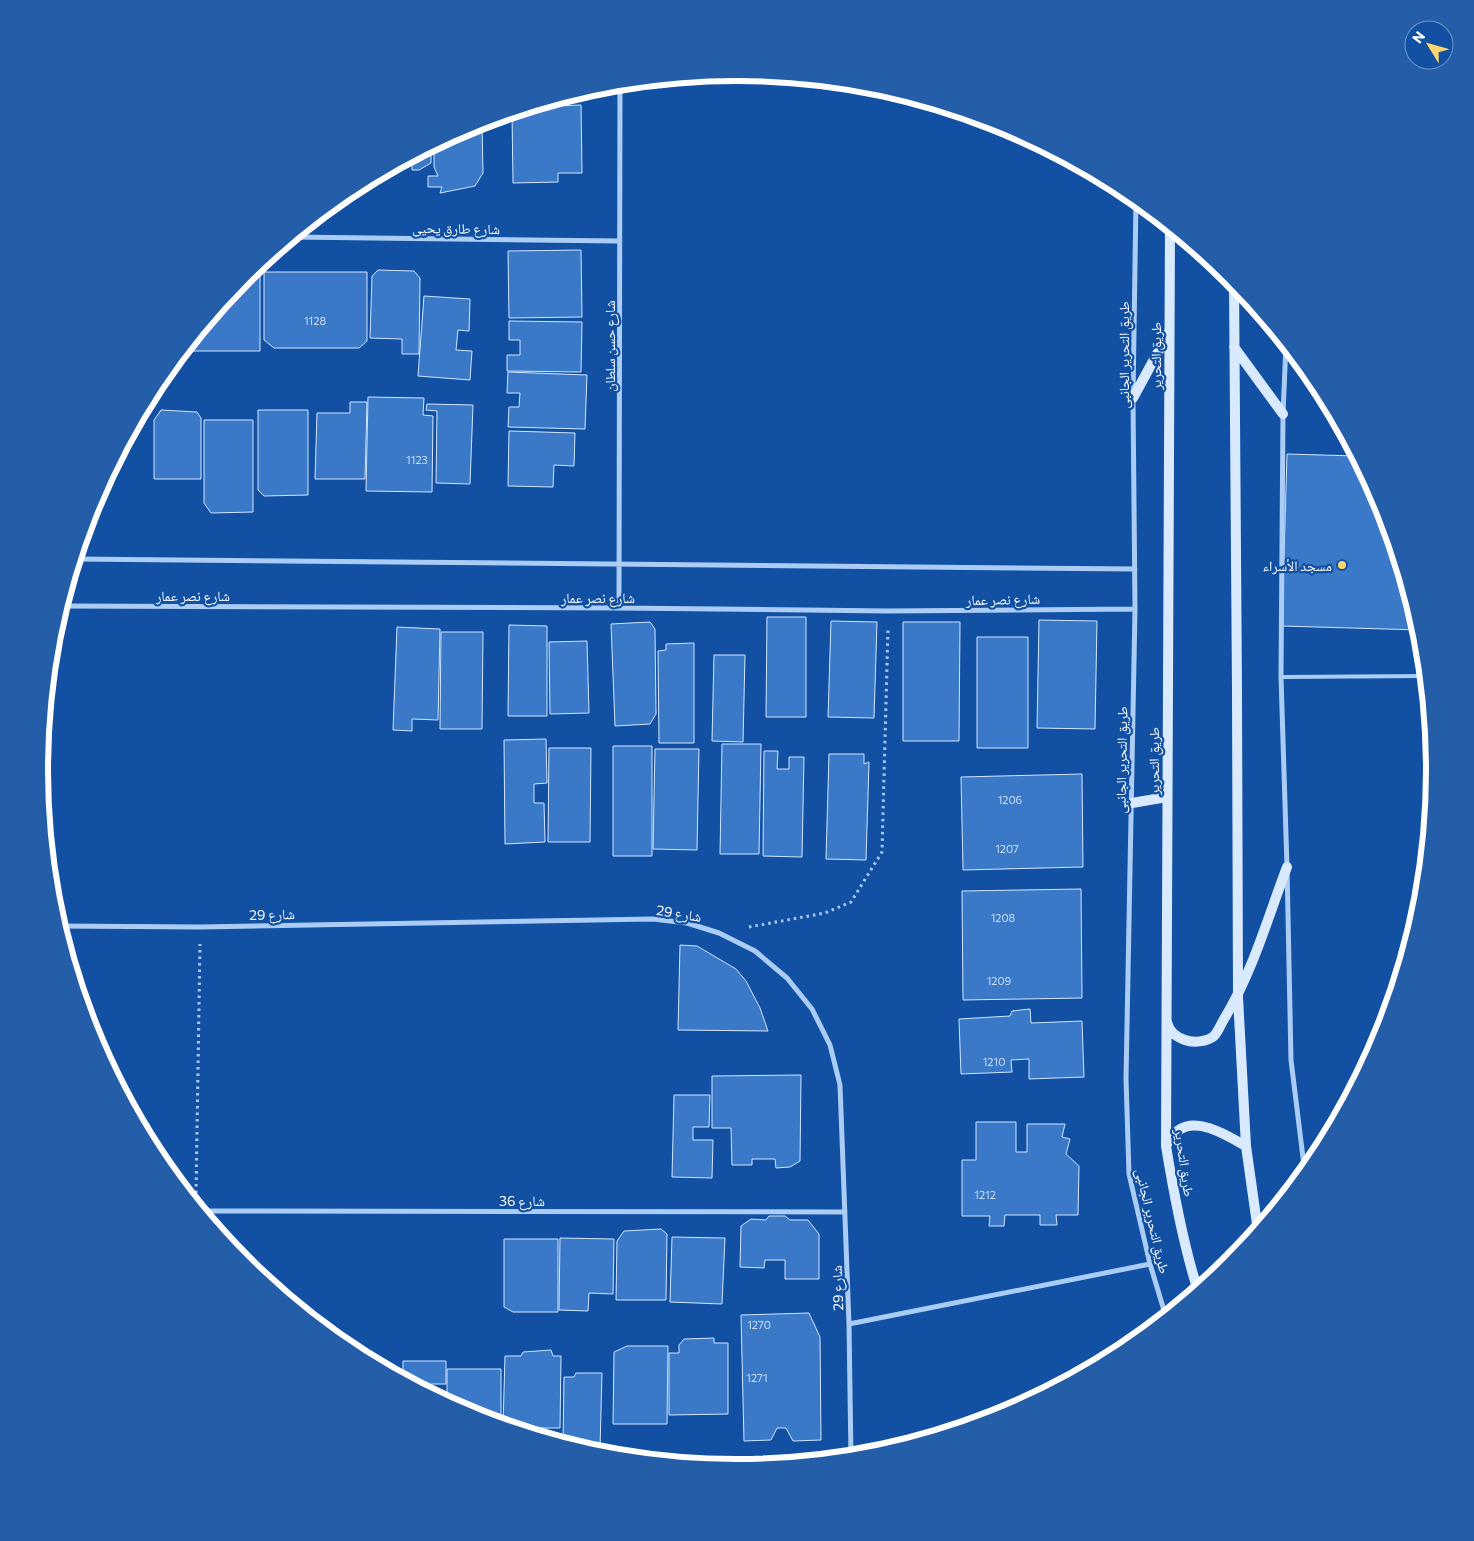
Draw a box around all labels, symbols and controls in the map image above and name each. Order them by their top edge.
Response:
north arrow [1404,20,1454,70]
text: N [1408,28,1428,46]
street label: شارع طارق يحيى [412,219,500,239]
street label: شارع حسن سلطان [601,300,620,392]
street label: طريق التحرير الجانبى [1115,301,1134,409]
house number: 1128 [304,314,326,327]
street label: طريق التحرير [1147,322,1166,391]
house number: 1123 [406,453,428,466]
place label: مسجد الأسراء [1263,557,1332,575]
marker: مسجد الأسراء [1336,559,1348,571]
street label: شارع نصر عمار [155,587,230,606]
street label: شارع نصر عمار [560,589,635,608]
street label: شارع نصر عمار [965,590,1040,610]
street label: طريق التحرير الجانبى [1112,706,1132,814]
street label: طريق التحرير [1145,727,1164,796]
house number: 1206 [998,793,1023,806]
house number: 1207 [995,842,1019,855]
street label: شارع 29 [655,901,703,927]
street label: شارع 29 [249,905,295,925]
house number: 1208 [991,911,1016,924]
house number: 1209 [987,974,1012,987]
house number: 1210 [983,1055,1005,1068]
street label: طريق التحرير [1170,1127,1198,1198]
street label: طريق التحرير الجانبى [1131,1167,1173,1276]
house number: 1212 [974,1188,996,1201]
street label: شارع 36 [499,1192,545,1211]
street label: شارع 29 [828,1265,848,1311]
house number: 1270 [747,1318,771,1331]
house number: 1271 [746,1371,768,1384]

